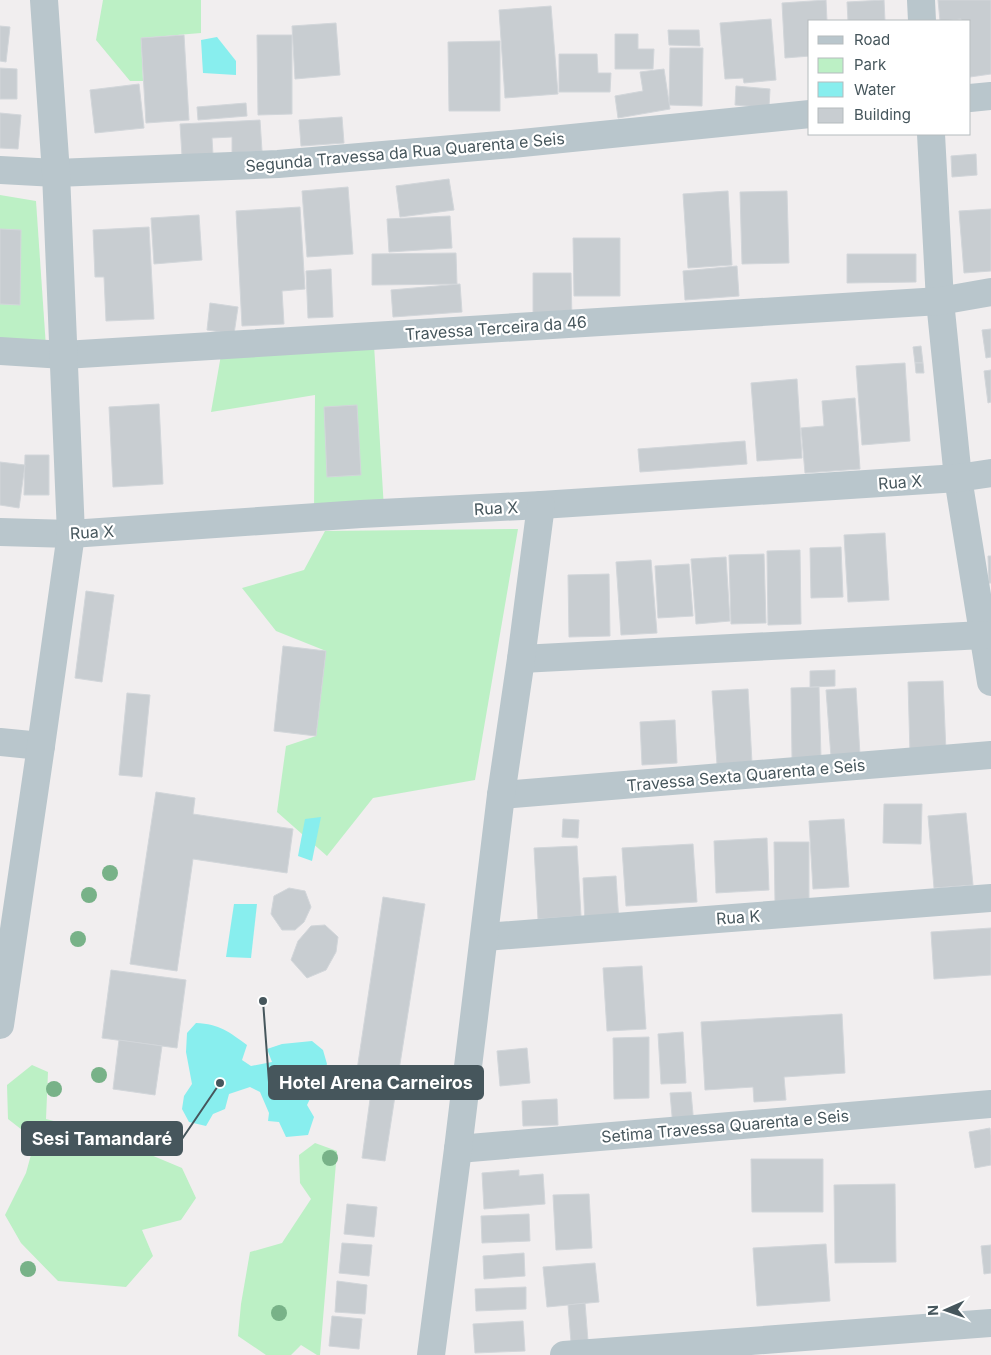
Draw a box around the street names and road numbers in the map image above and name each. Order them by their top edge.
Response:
street label: Segunda Travessa da Rua Quarenta e Seis [245,128,565,176]
street label: Travessa Terceira da 46 [404,312,588,344]
street label: Rua X [877,470,923,494]
street label: Rua X [473,497,519,519]
street label: Rua X [69,521,115,543]
street label: Travessa Sexta Quarenta e Seis [626,755,866,795]
street label: Rua K [715,905,761,929]
street label: Setima Travessa Quarenta e Seis [600,1105,850,1147]

